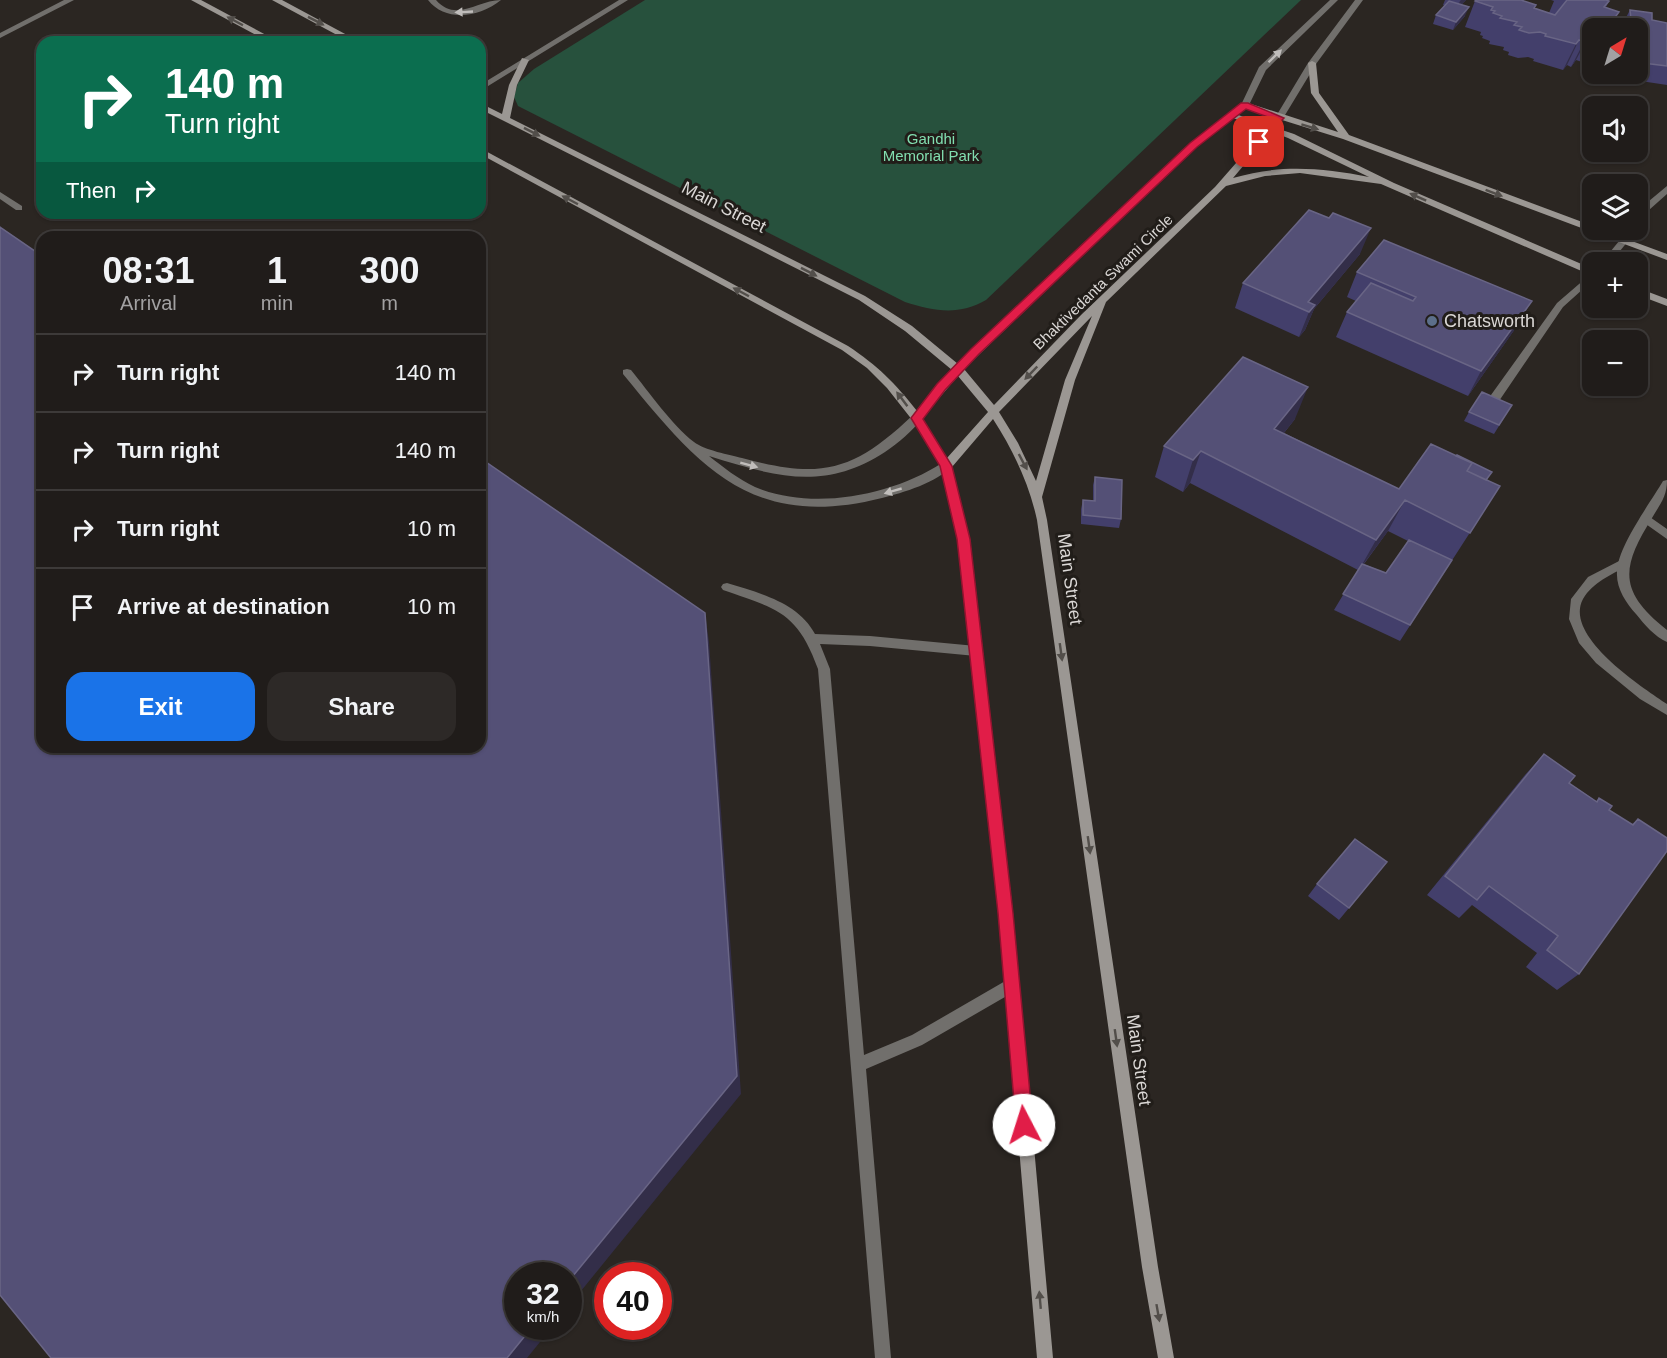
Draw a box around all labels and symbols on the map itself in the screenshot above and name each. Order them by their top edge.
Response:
one-way arrow [454,8,473,17]
one-way arrow [226,16,243,26]
one-way arrow [308,16,325,26]
north arrow [1582,18,1648,84]
one-way arrow [1268,50,1282,64]
pin [1233,116,1284,167]
one-way arrow [1301,123,1319,132]
one-way arrow [524,128,541,137]
park label: Gandhi Memorial Park [883,130,980,164]
street label: Main Street [678,177,770,237]
one-way arrow [1485,188,1503,198]
one-way arrow [1409,192,1427,201]
one-way arrow [561,195,578,205]
street label: Bhaktivedanta Swami Circle [1030,211,1176,353]
one-way arrow [801,267,818,277]
one-way arrow [733,287,750,297]
place label: Chatsworth [1444,311,1535,331]
marker: Chatsworth [1425,314,1439,328]
one-way arrow [1024,366,1038,380]
one-way arrow [897,392,909,407]
one-way arrow [1018,453,1027,470]
one-way arrow [740,460,758,470]
one-way arrow [884,487,902,496]
street label: Main Street [1054,532,1086,626]
one-way arrow [1056,642,1065,661]
one-way arrow [1084,835,1093,854]
street label: Main Street [1123,1013,1155,1107]
one-way arrow [1112,1028,1121,1047]
position arrow [992,1093,1056,1157]
speed limit sign: 40 [594,1262,672,1340]
one-way arrow [1035,1290,1045,1309]
one-way arrow [1154,1303,1163,1322]

